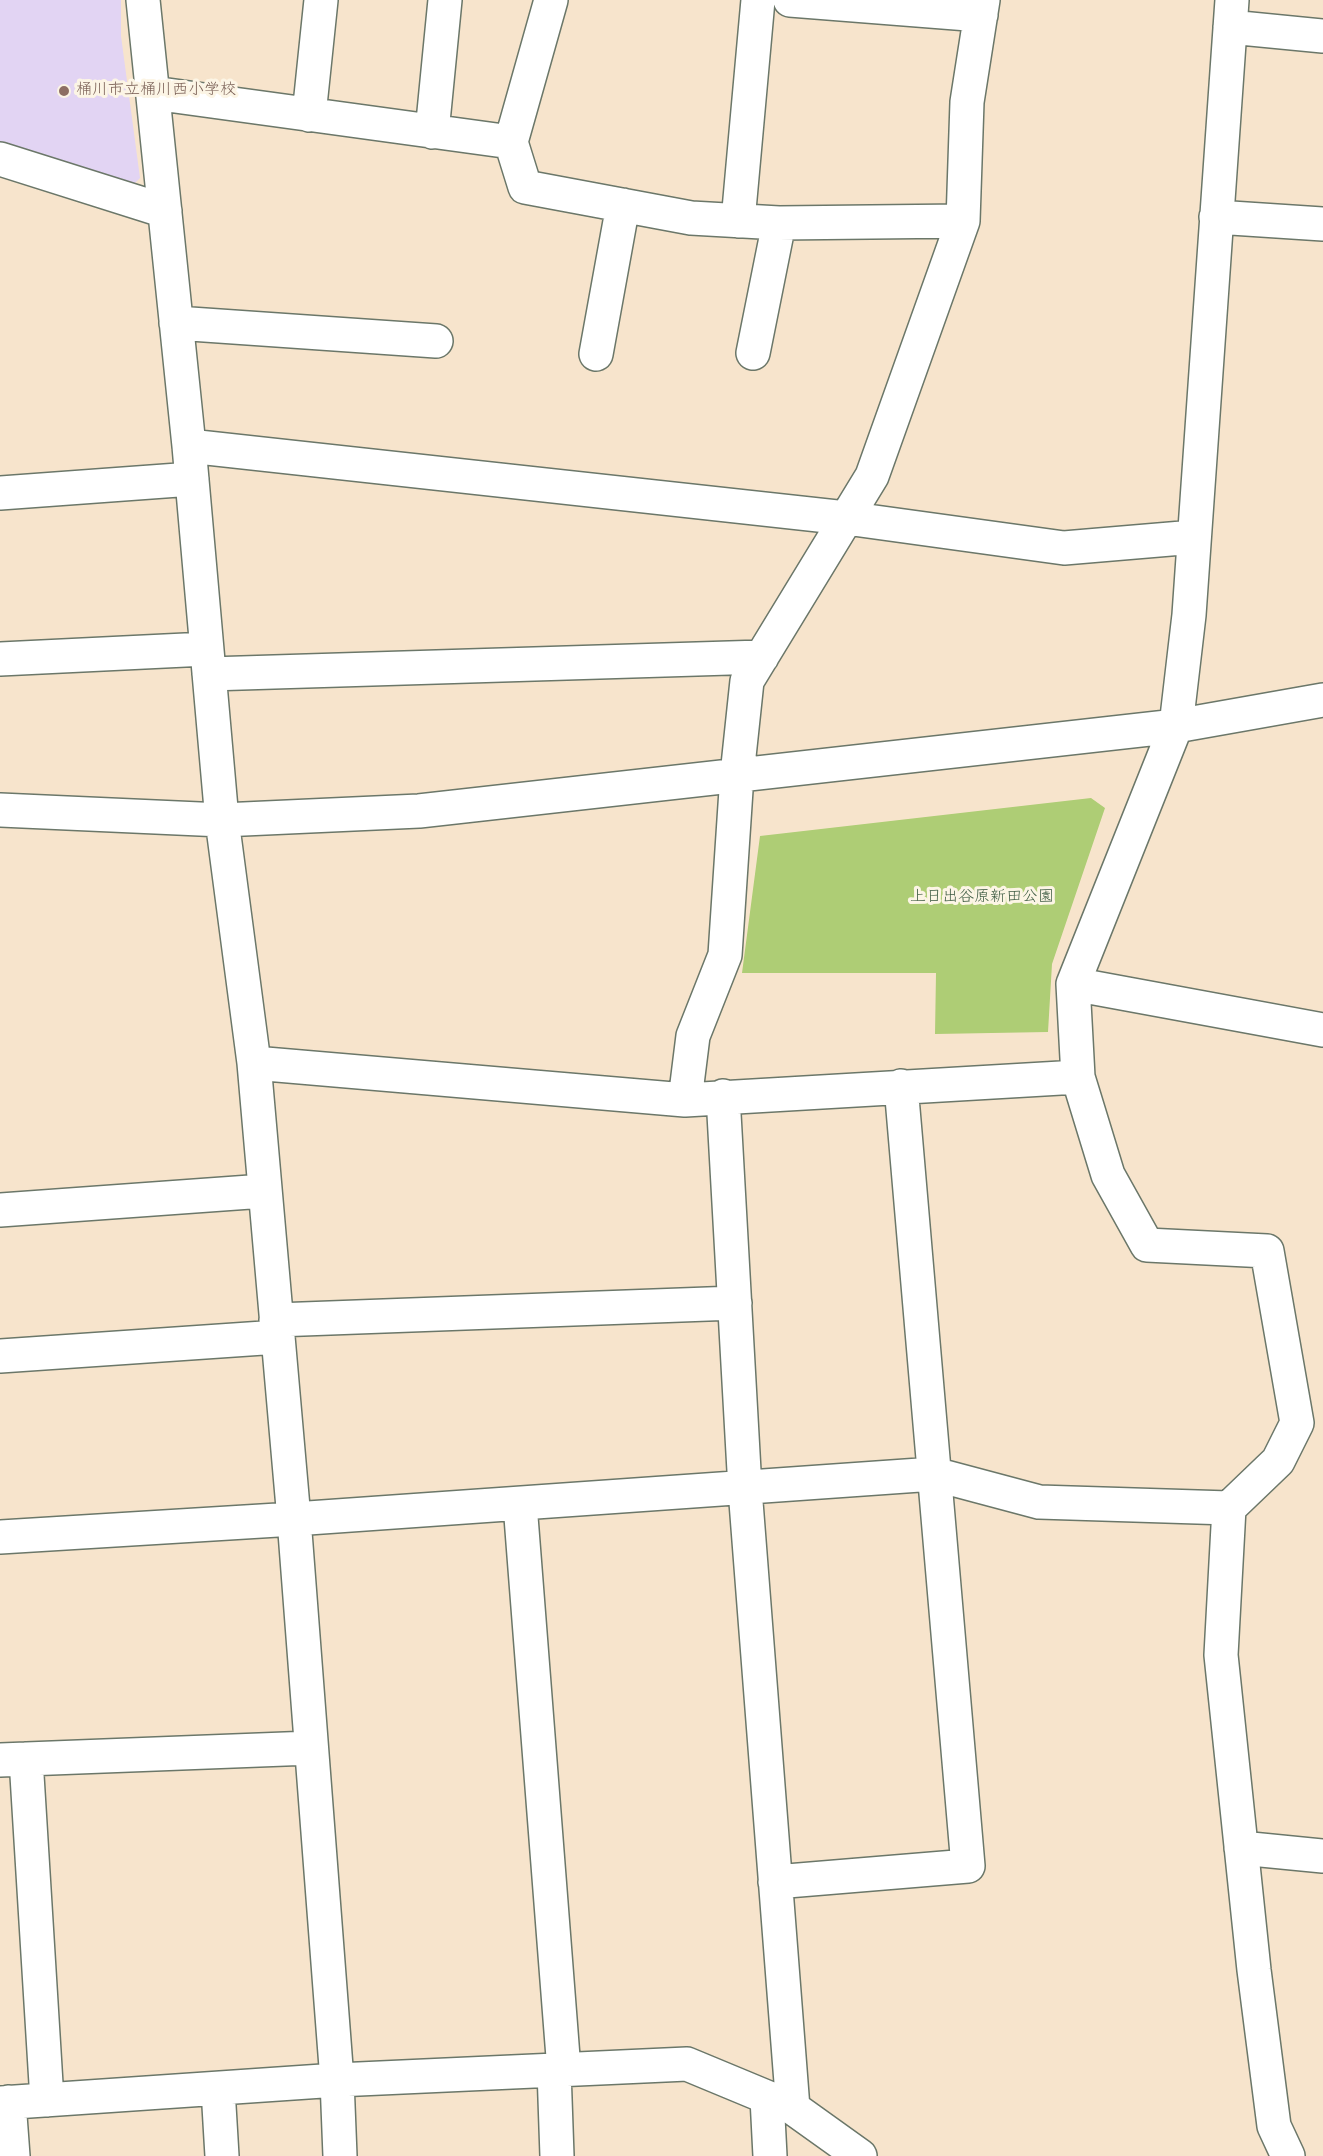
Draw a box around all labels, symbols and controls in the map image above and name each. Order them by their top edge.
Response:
place label: 桶川市立桶川西小学校 [76,81,236,101]
marker: 桶川市立桶川西小学校 [57,84,71,98]
park label: 上日出谷原新田公園 [910,888,1054,908]

